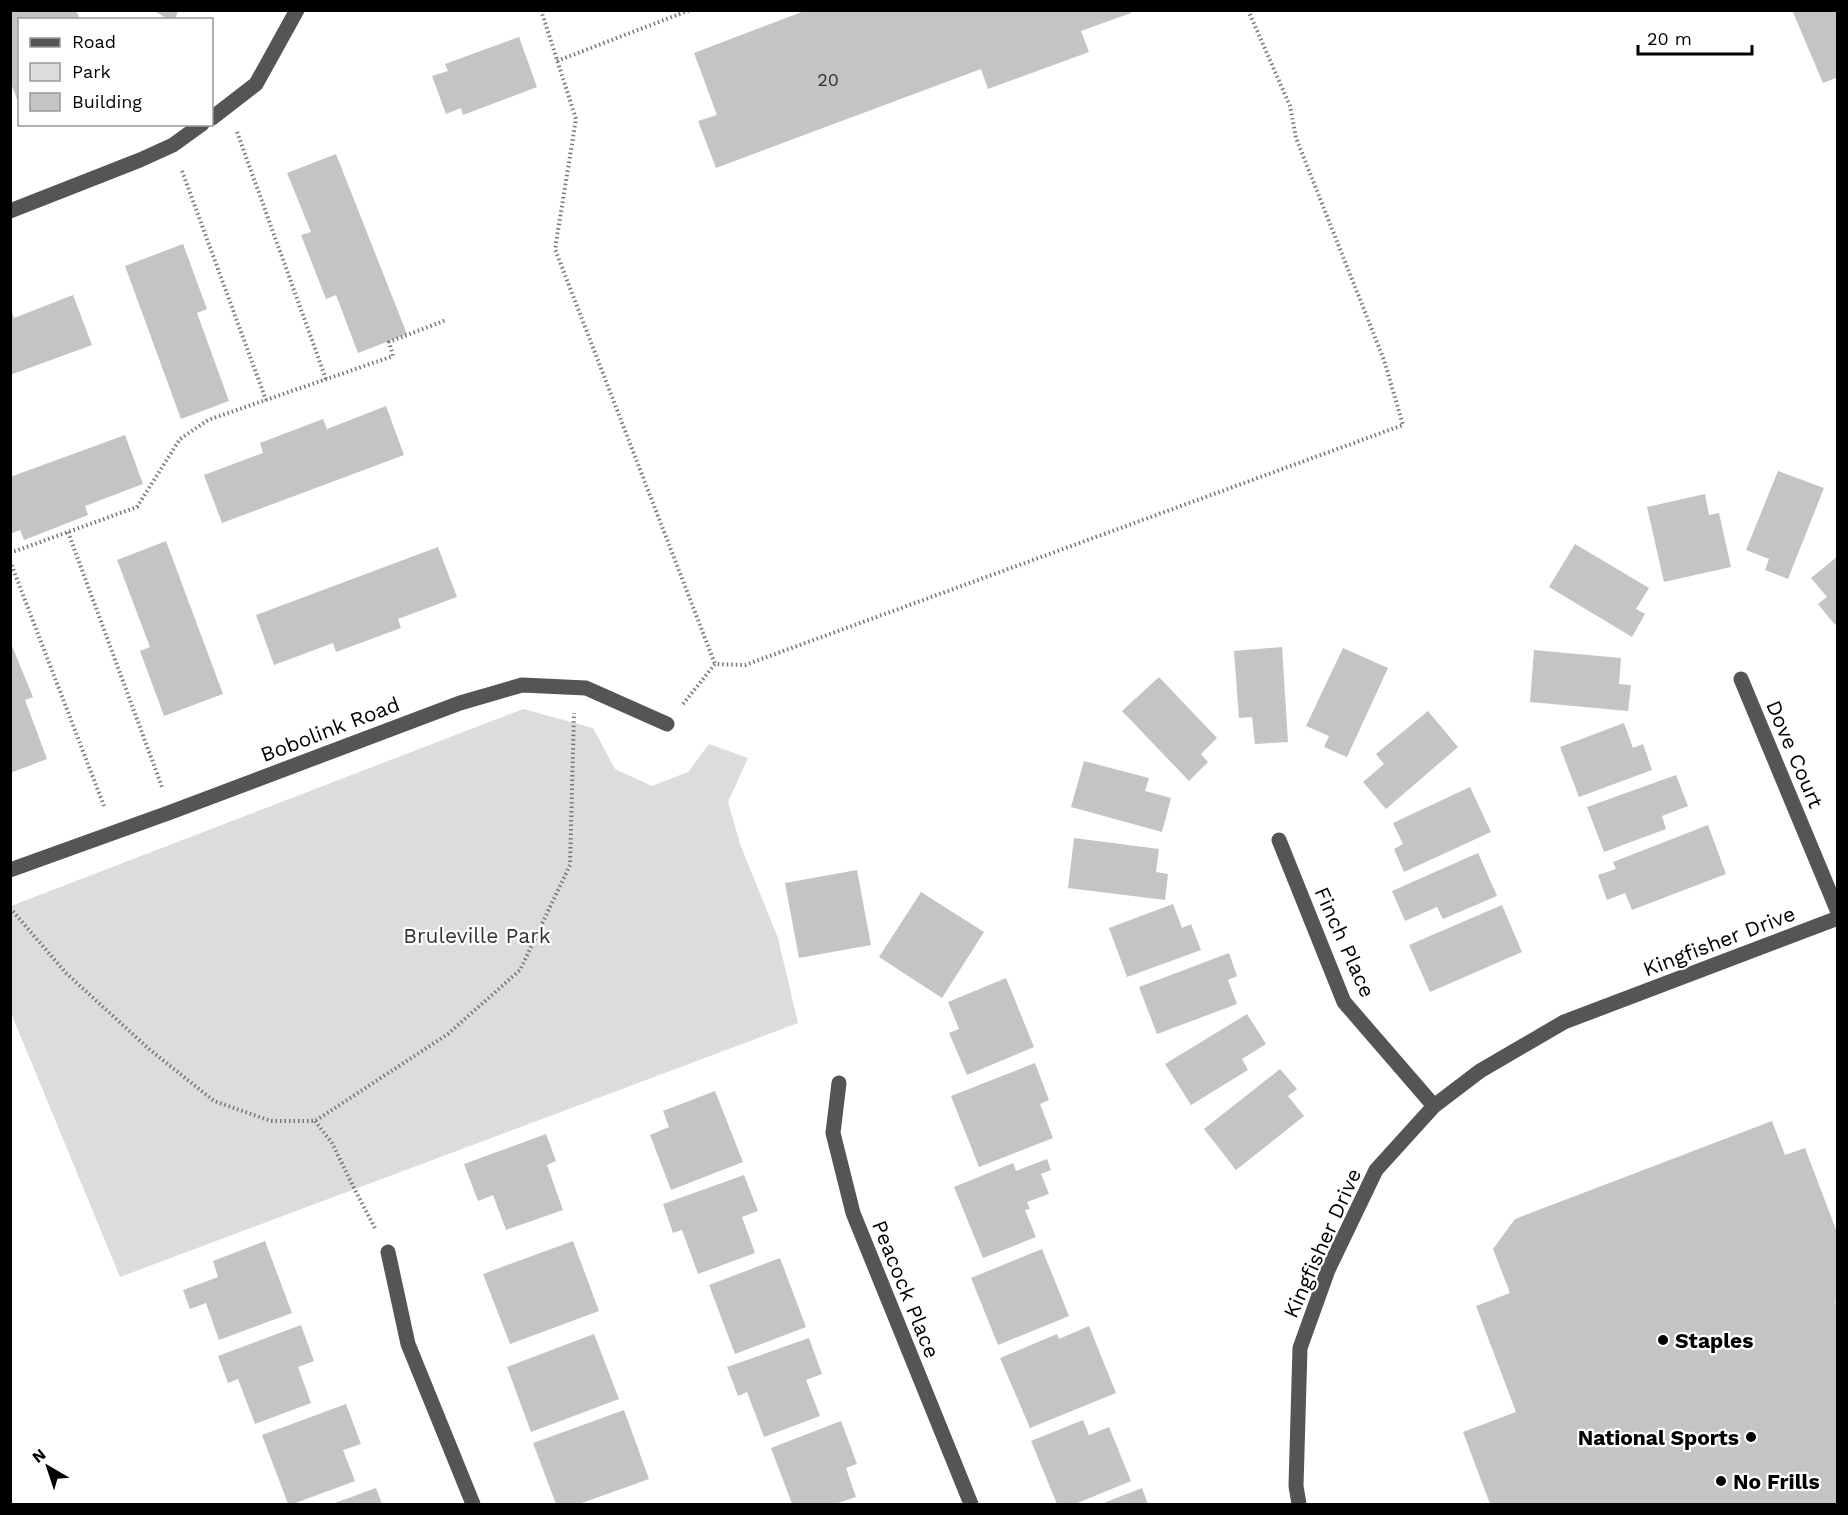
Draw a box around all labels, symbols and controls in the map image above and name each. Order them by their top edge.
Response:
legend [18,18,213,126]
scale bar [1638,18,1752,56]
text: 20 m [1647,28,1692,49]
text: Road [72,31,116,52]
text: Park [72,61,111,82]
house number: 20 [817,69,839,90]
text: Building [72,91,142,112]
street label: Bobolink Road [257,691,403,767]
street label: Dove Court [1761,696,1829,812]
street label: Finch Place [1310,883,1380,1001]
street label: Kingfisher Drive [1639,900,1799,982]
park label: Bruleville Park [403,923,551,948]
street label: Kingfisher Drive [1278,1164,1366,1322]
street label: Peacock Place [867,1216,945,1362]
place label: Staples [1675,1328,1753,1353]
marker: Staples [1656,1333,1670,1347]
place label: National Sports [1578,1425,1739,1450]
marker: National Sports [1744,1430,1758,1444]
north arrow [18,1437,78,1497]
text: N [28,1445,49,1467]
place label: No Frills [1733,1469,1820,1494]
marker: No Frills [1714,1474,1728,1488]

